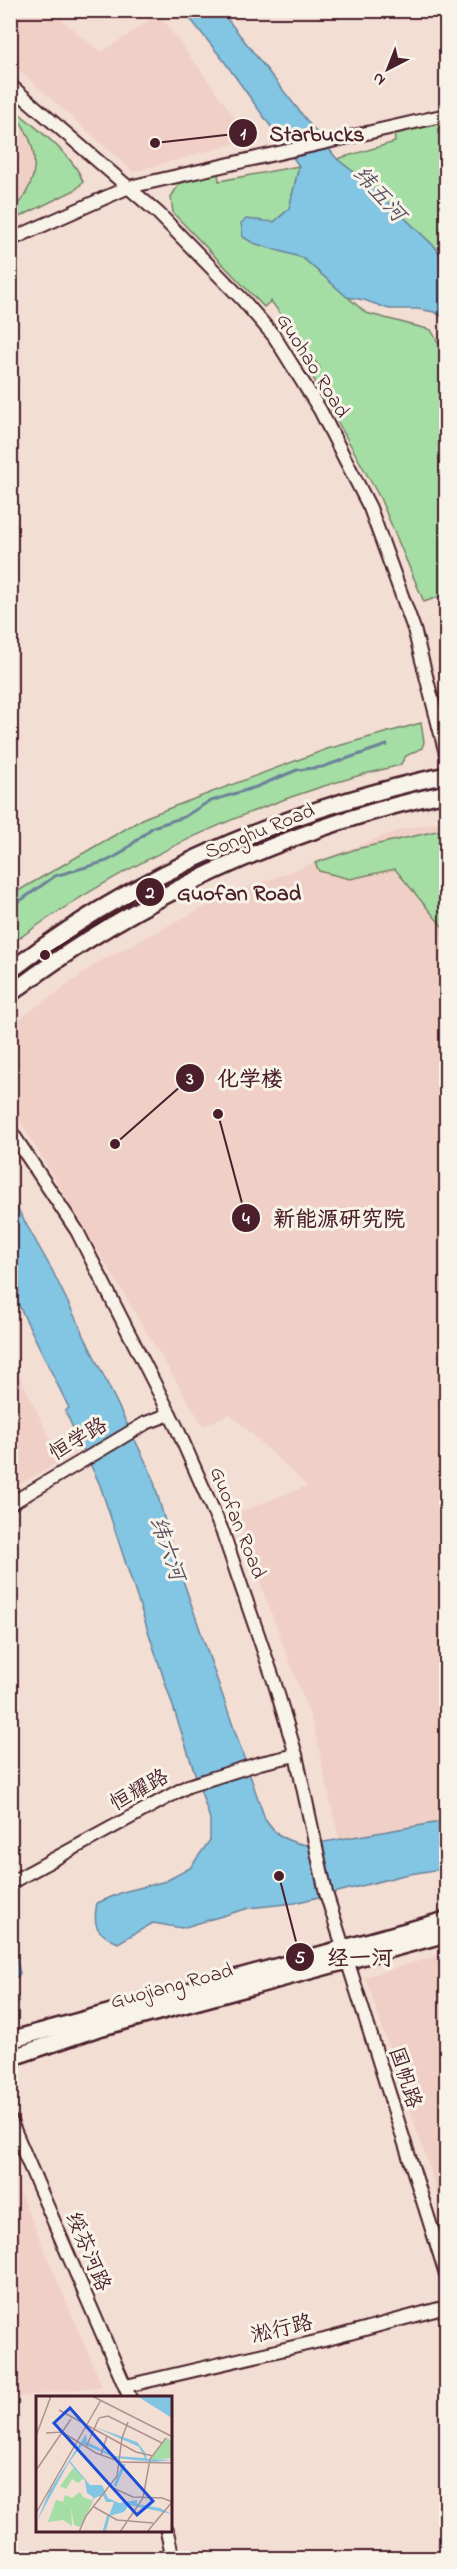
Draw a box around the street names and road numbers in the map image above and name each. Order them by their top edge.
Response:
street label: Guohao Road [268,308,356,424]
street label: Songhu Road [201,796,320,870]
street label: 恒学路 [44,1411,114,1469]
street label: Guofan Road [201,1462,273,1584]
street label: 恒耀路 [105,1763,175,1819]
street label: Guojiang Road [107,1956,237,2020]
street label: 国帆路 [380,2043,428,2113]
street label: 绥芬河路 [57,2207,117,2297]
street label: 淞行路 [248,2308,316,2352]

